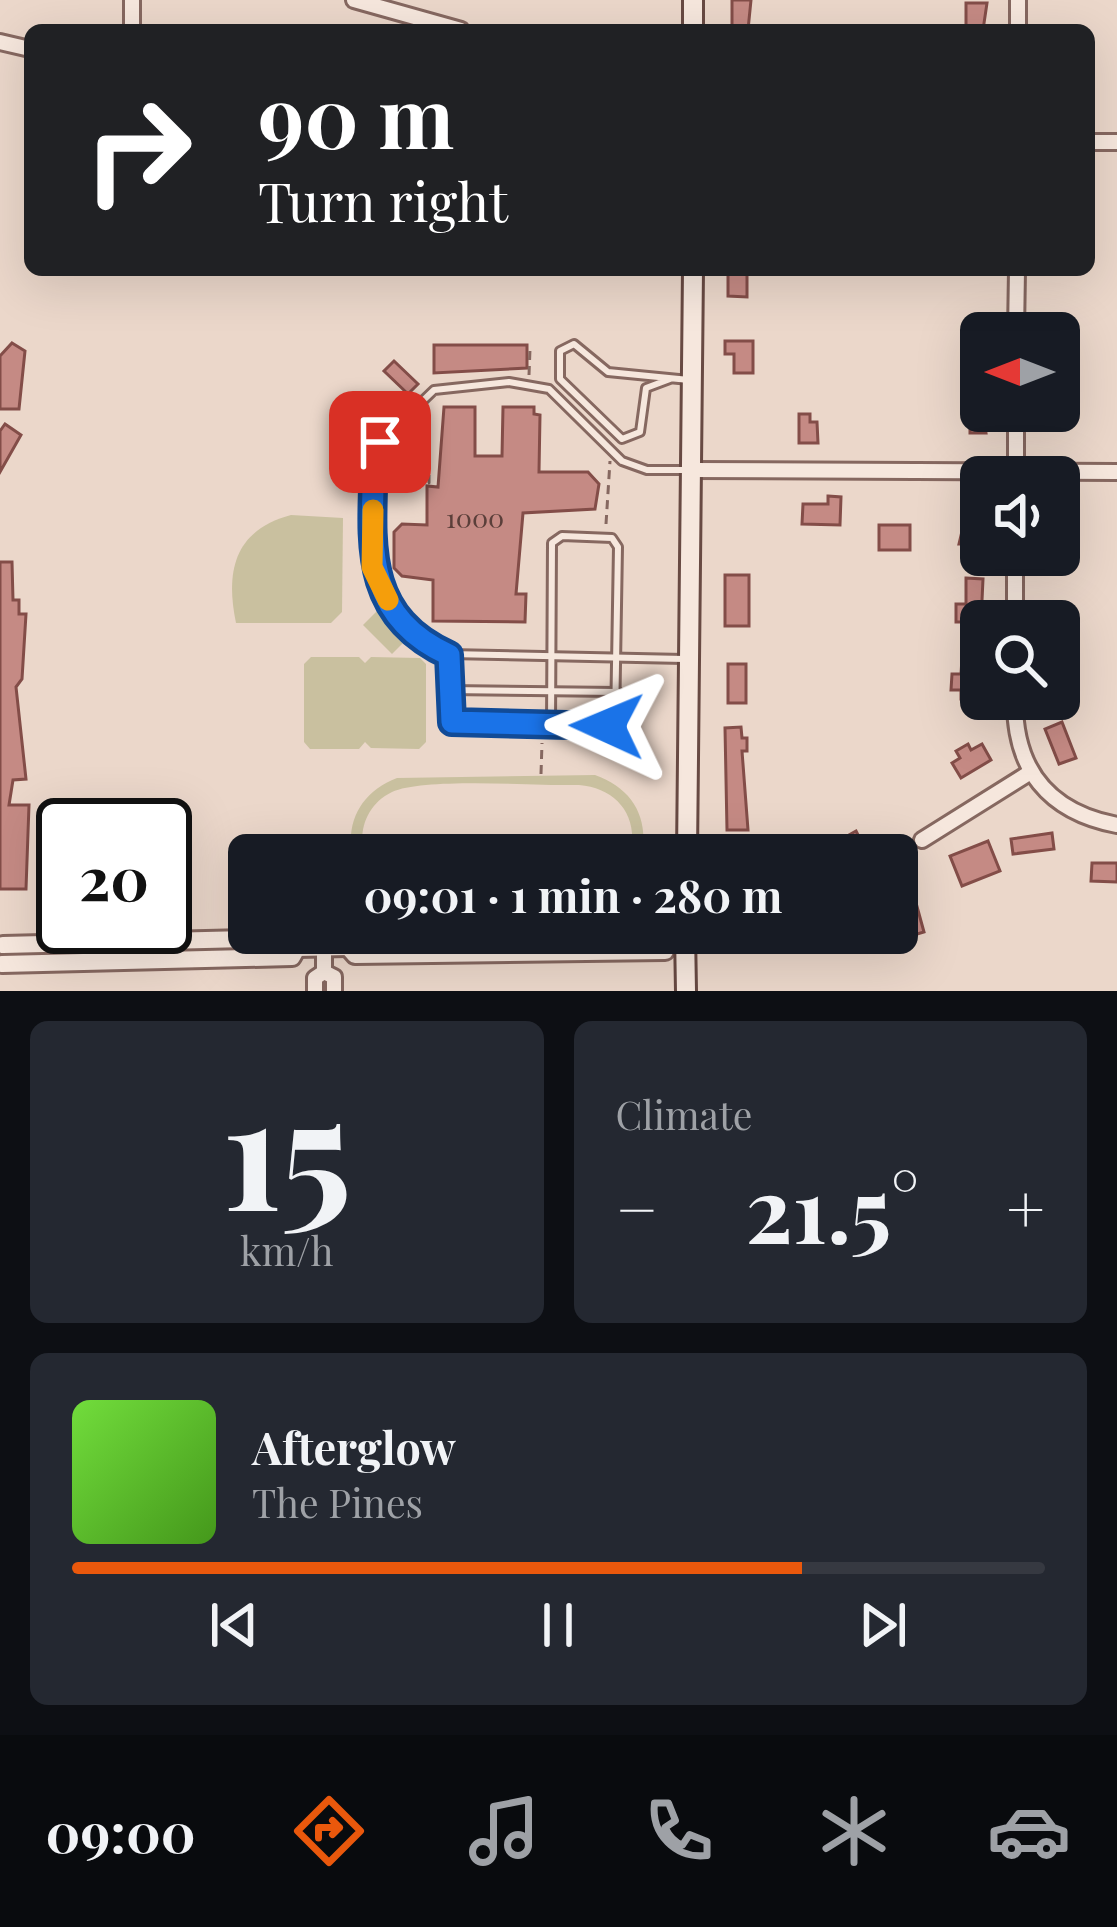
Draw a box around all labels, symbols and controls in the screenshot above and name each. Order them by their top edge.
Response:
text: 90 m [258,58,454,170]
icon: right [60,72,216,228]
text: Turn right [258,165,508,237]
north arrow [960,312,1080,432]
map controls [960,312,1080,720]
pin [329,391,431,493]
icon: arrive [347,409,413,475]
button: sound [960,456,1080,576]
house number: 1000 [446,499,504,535]
button: search [960,600,1080,720]
position arrow [544,663,670,789]
speed limit sign: 20 [36,798,192,954]
text: 09:01 · 1 min · 280 m [363,864,783,924]
text: 15 [222,1042,352,1250]
text: Climate [616,1088,753,1140]
text: 21.5° [745,1147,919,1267]
text: − [616,1163,658,1251]
text: + [1006,1163,1045,1251]
text: km/h [240,1224,334,1276]
text: Afterglow [252,1416,456,1476]
text: The Pines [252,1476,423,1528]
icon: previous [201,1592,267,1658]
icon: pause [525,1592,591,1658]
icon: next [850,1592,916,1658]
icon: directions [287,1789,371,1873]
icon: music [462,1789,546,1873]
icon: phone [637,1789,721,1873]
icon: climate [812,1789,896,1873]
icon: car [987,1789,1071,1873]
text: 09:00 [46,1795,196,1867]

